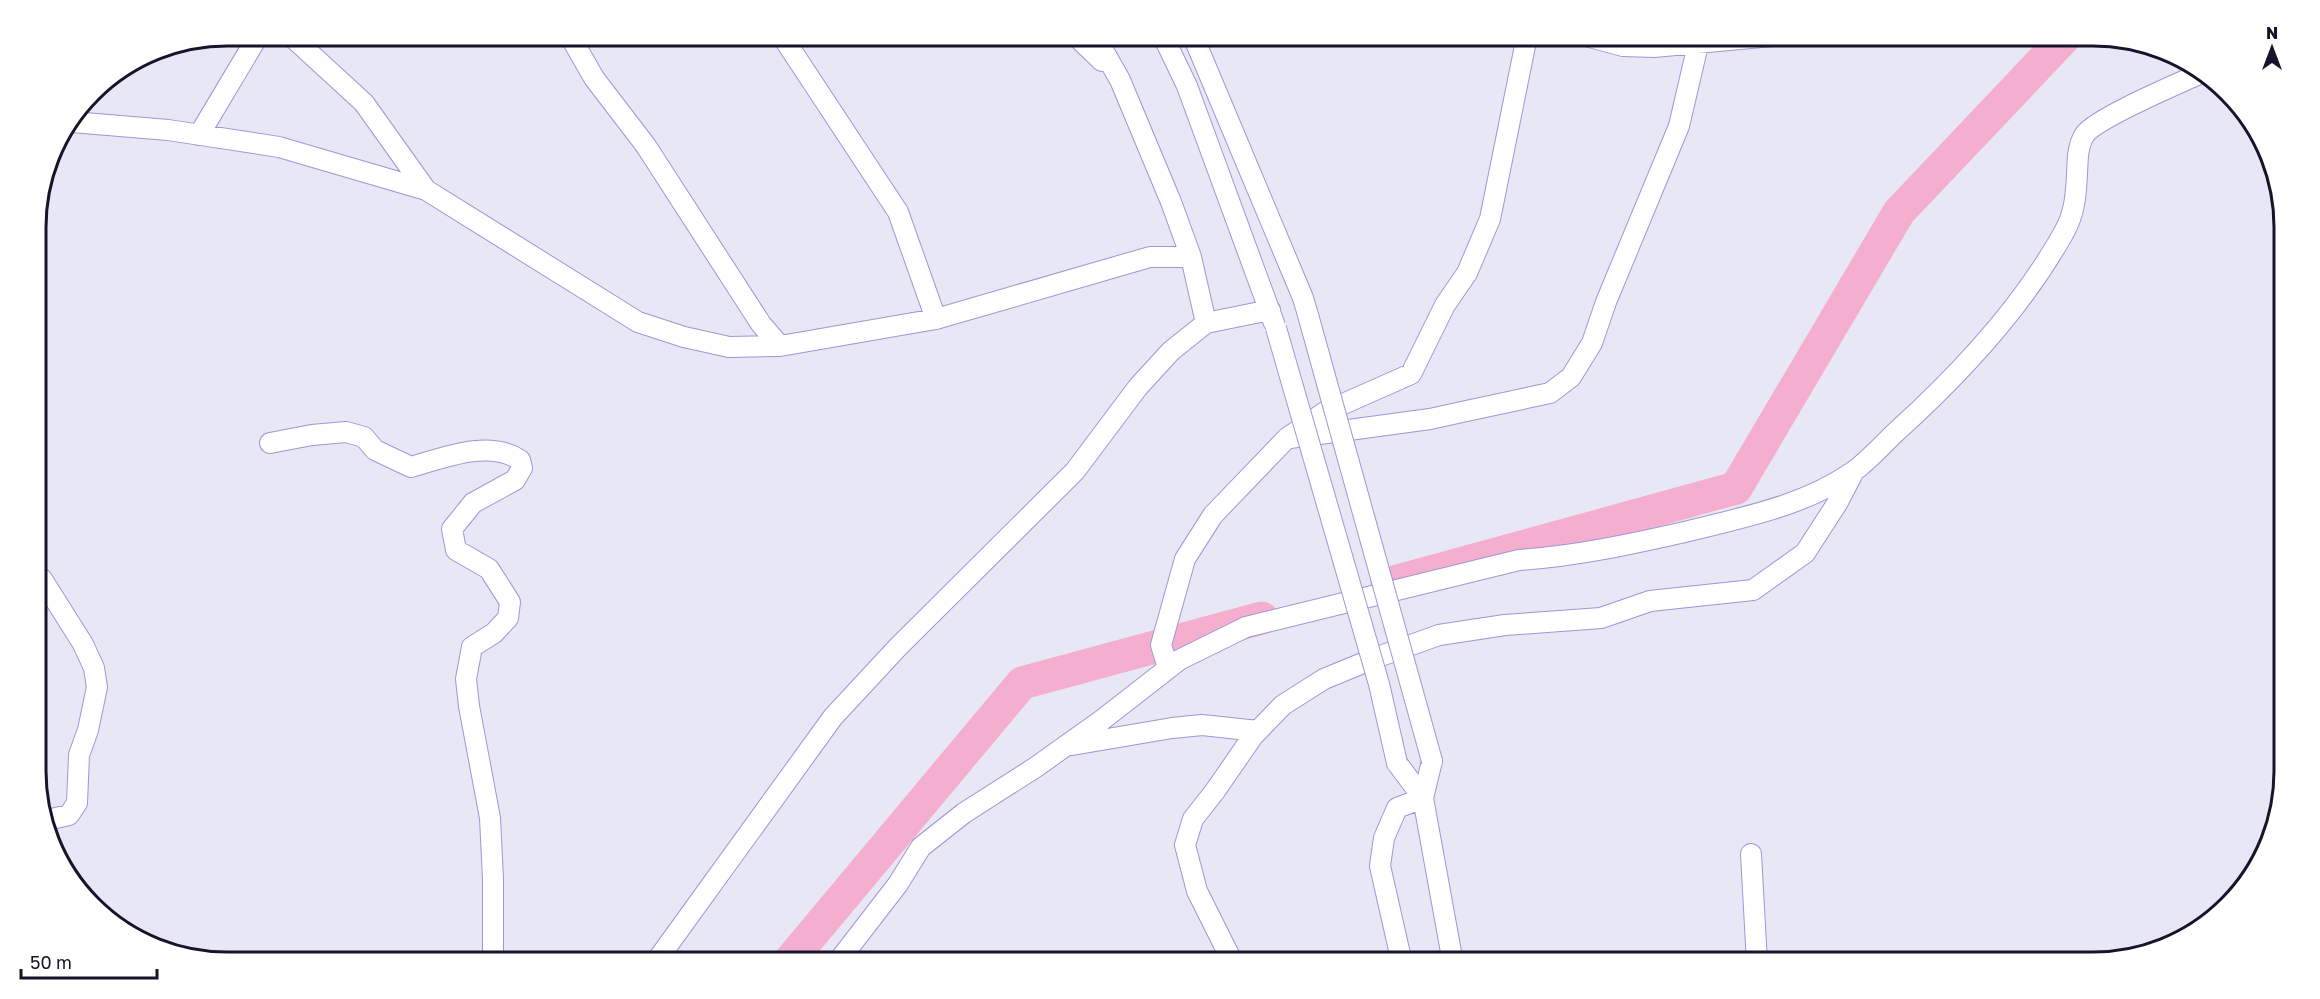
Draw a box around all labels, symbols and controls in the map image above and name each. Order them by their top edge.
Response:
north arrow [2242,18,2302,78]
text: N [2266,23,2278,43]
scale bar [21,942,158,980]
text: 50 m [30,951,72,973]

